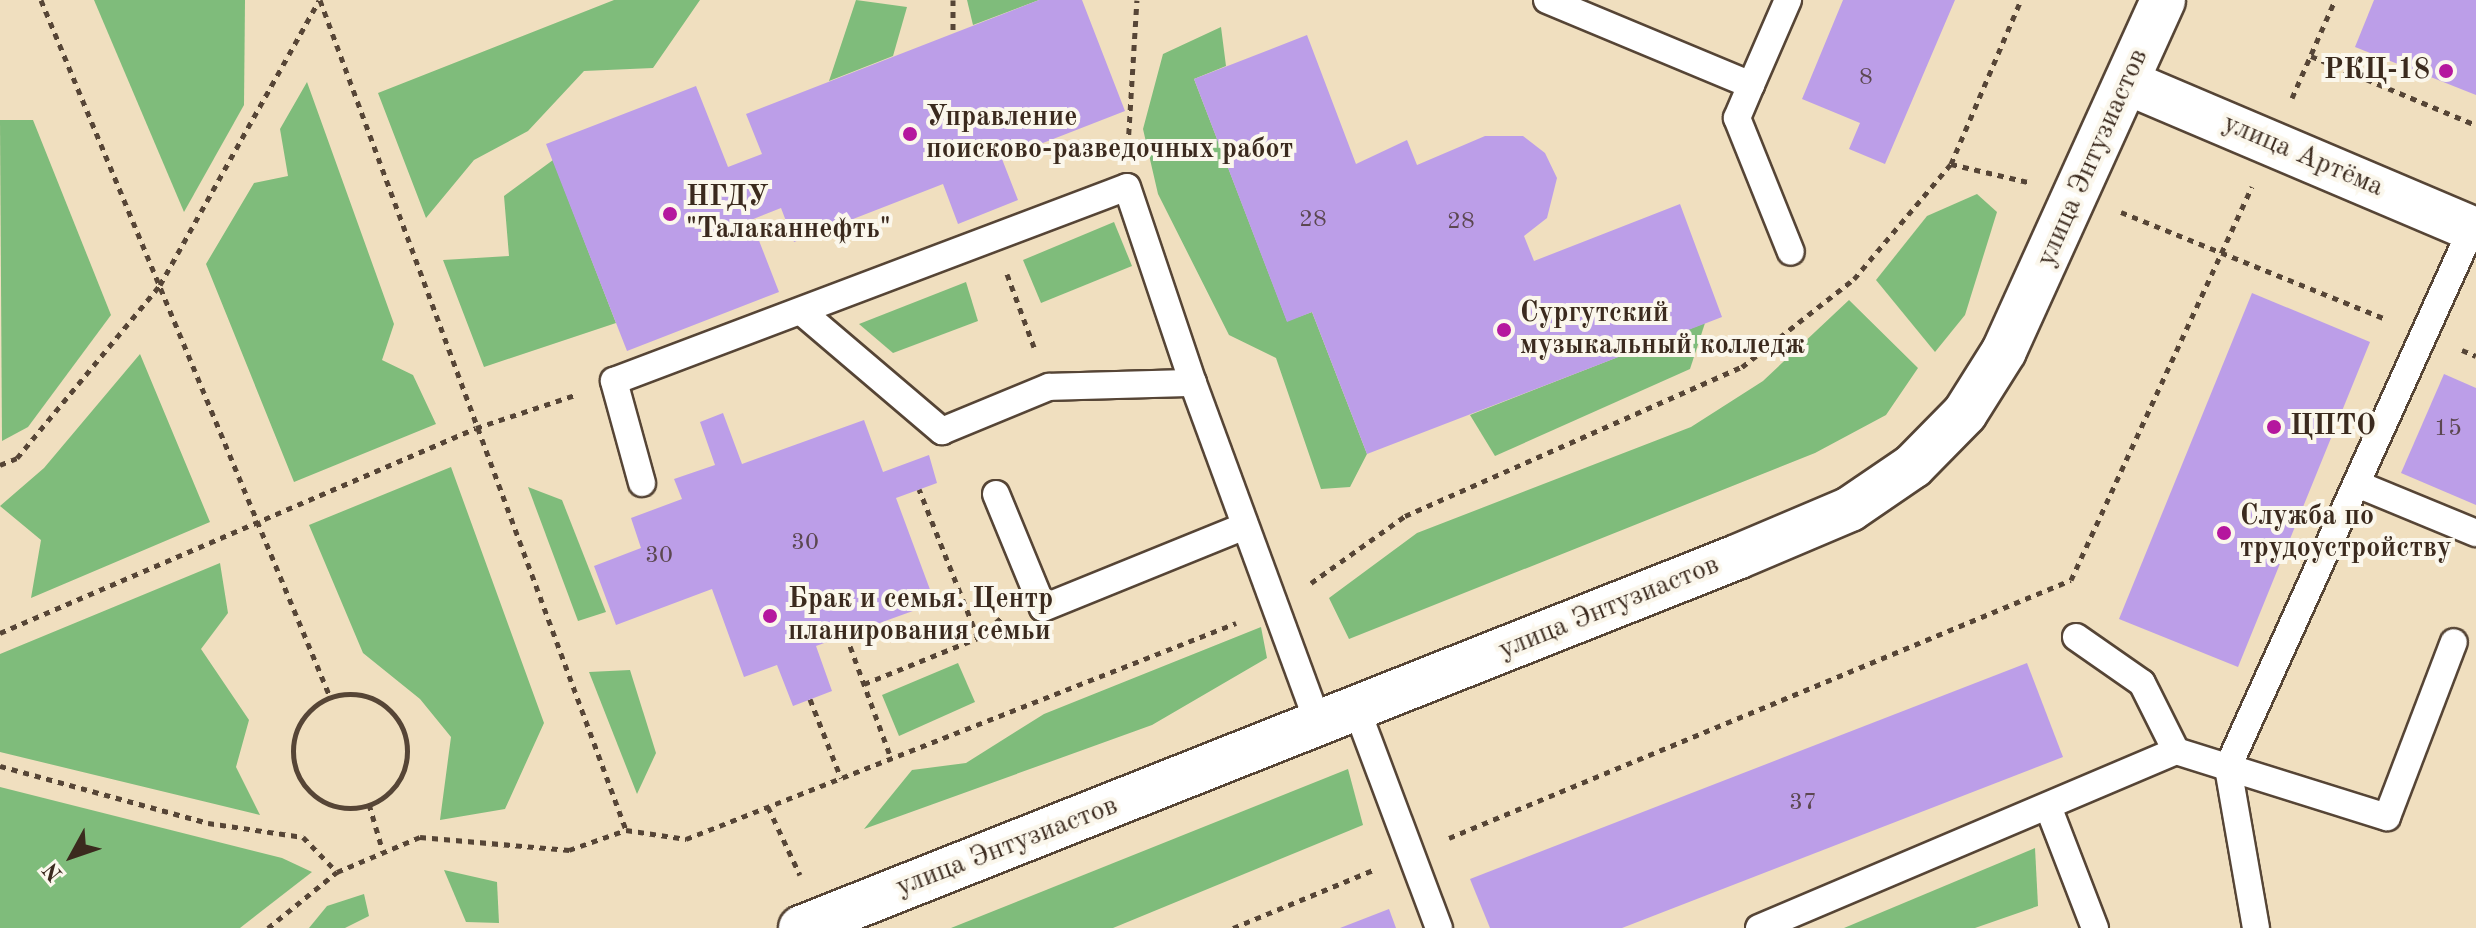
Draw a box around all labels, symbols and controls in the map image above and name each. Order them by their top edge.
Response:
street label: улица Энтузиастов [2030,44,2156,272]
place label: РКЦ-18 [2324,54,2430,88]
marker: РКЦ-18 [2437,62,2455,80]
house number: 8 [1859,65,1873,93]
place label: Управление поисково-разведочных работ [926,101,1293,167]
street label: улица Артёма [2218,107,2388,205]
marker: Управление поисково-разведочных работ [901,125,919,143]
place label: НГДУ "Талаканнефть" [686,181,891,247]
marker: НГДУ "Талаканнефть" [661,205,679,223]
house number: 28 [1299,207,1327,235]
house number: 28 [1447,209,1475,237]
place label: Сургутский музыкальный колледж [1520,297,1805,363]
marker: Сургутский музыкальный колледж [1495,321,1513,339]
place label: ЦПТО [2290,410,2376,444]
house number: 15 [2434,416,2462,444]
marker: ЦПТО [2265,418,2283,436]
place label: Служба по трудоустройству [2240,500,2452,566]
marker: Служба по трудоустройству [2215,524,2233,542]
house number: 30 [791,530,819,558]
house number: 30 [645,543,673,571]
street label: улица Энтузиастов [1494,548,1724,668]
place label: Брак и семья. Центр планирования семьи [788,583,1053,649]
marker: Брак и семья. Центр планирования семьи [759,605,781,627]
street label: улица Энтузиастов [891,789,1123,905]
house number: 37 [1789,790,1817,818]
north arrow [32,816,112,896]
text: N [40,858,67,885]

